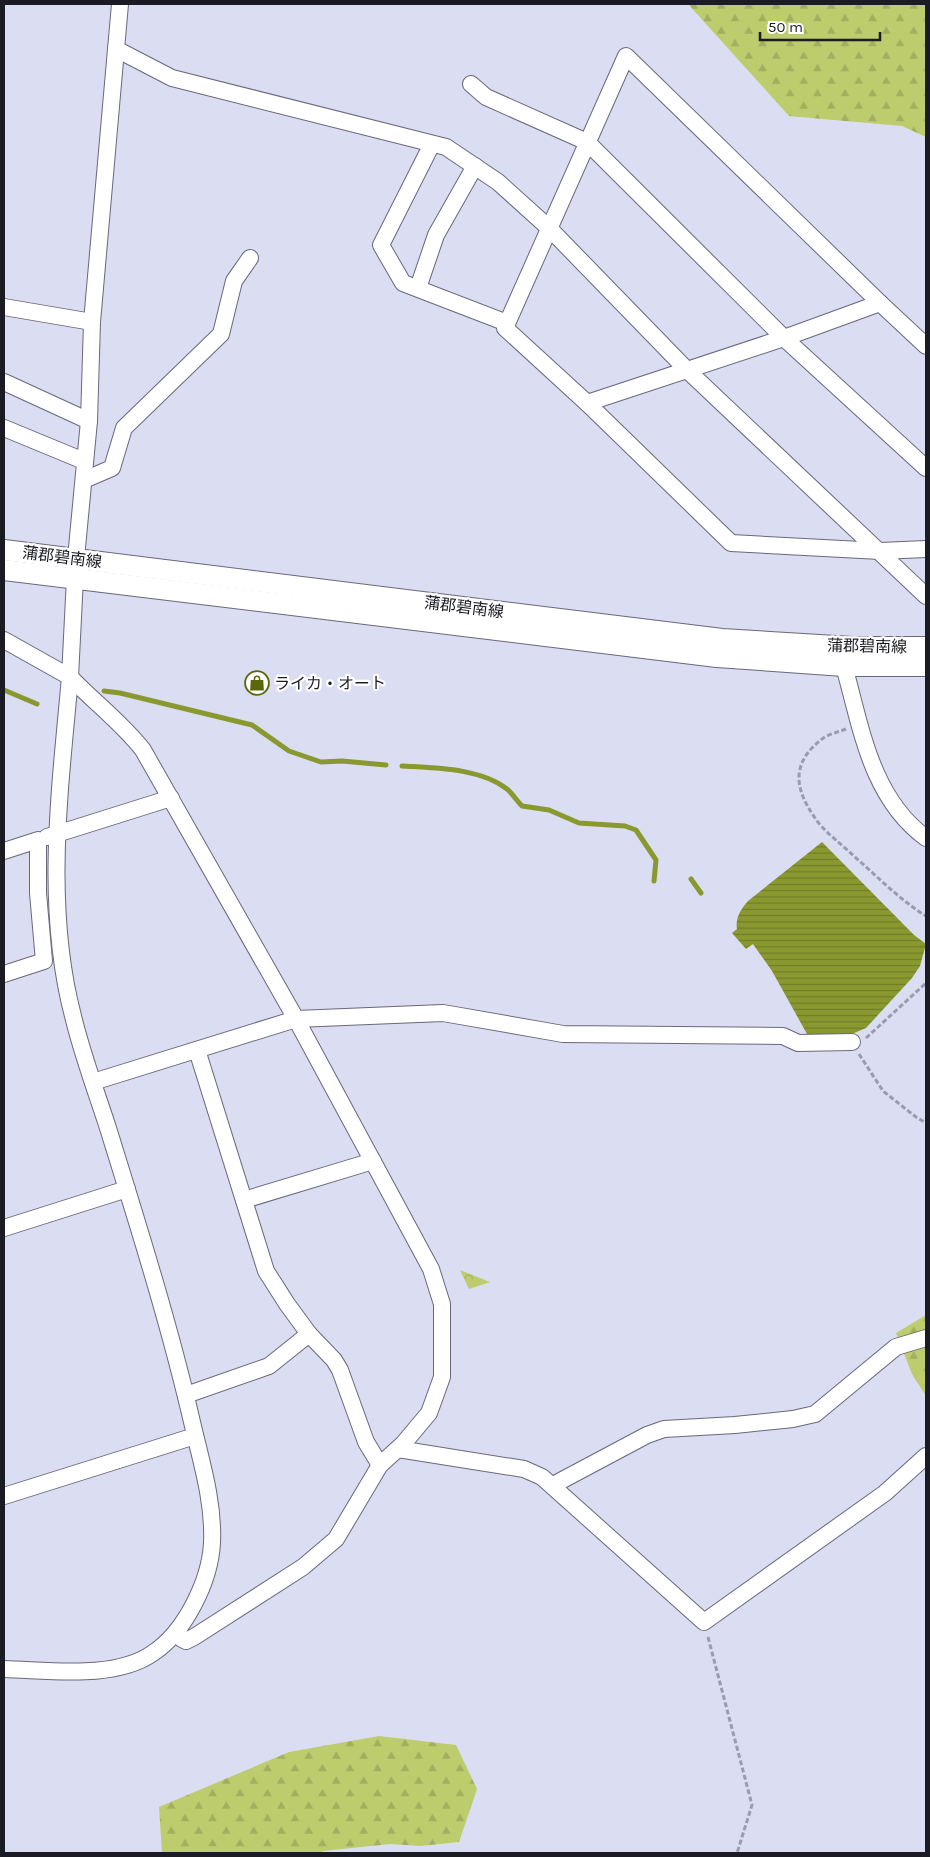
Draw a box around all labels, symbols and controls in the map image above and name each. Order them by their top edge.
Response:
scale bar [760,10,880,42]
text: 50 m [768,18,803,36]
street label: 蒲郡碧南線 [21,543,103,571]
street label: 蒲郡碧南線 [423,593,505,621]
street label: 蒲郡碧南線 [827,636,907,656]
shop icon: ライカ・オート [244,670,270,696]
place label: ライカ・オート [274,674,386,693]

